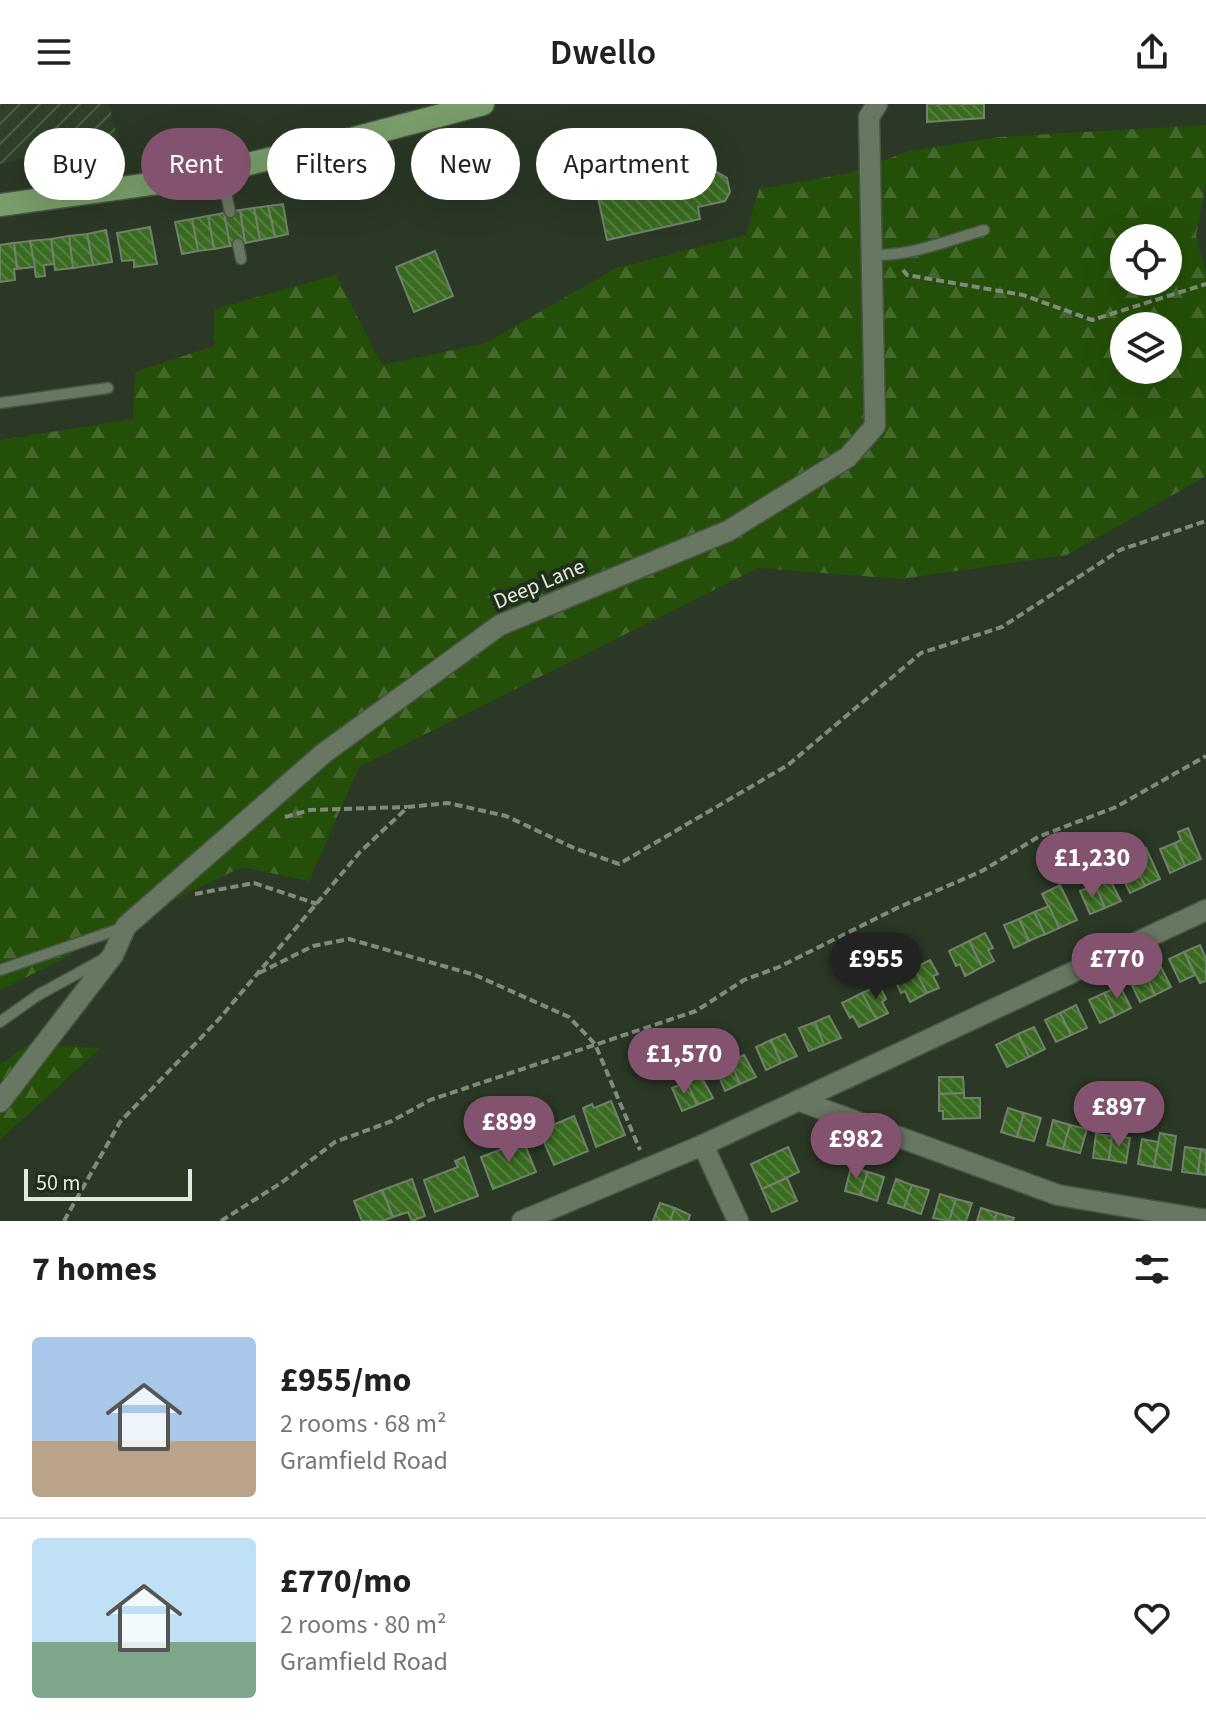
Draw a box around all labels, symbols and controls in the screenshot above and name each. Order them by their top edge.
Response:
text: Dwello [550,27,656,78]
icon: menu [32,30,76,74]
icon: share [1130,30,1174,74]
chip: Buy [24,128,125,200]
chip: Rent [141,128,251,200]
chip: Filters [267,128,395,200]
chip: New [411,128,520,200]
chip: Apartment [536,128,717,200]
map controls [1110,224,1182,384]
button: locate [1110,224,1182,296]
button: layers [1110,312,1182,384]
street label: Deep Lane [488,550,590,618]
pin: £1,230 [1027,832,1157,900]
text: £1,230 [1054,839,1130,876]
pin: £955 [829,933,923,1001]
pin: £770 [1070,933,1164,1001]
text: £955 [849,940,903,977]
text: £770 [1090,940,1144,977]
pin: £1,570 [619,1028,749,1096]
text: £1,570 [646,1035,722,1072]
pin: £897 [1072,1081,1166,1149]
text: £897 [1092,1088,1146,1125]
pin: £899 [462,1096,556,1164]
text: £899 [482,1103,536,1140]
pin: £982 [809,1113,903,1181]
text: £982 [829,1120,883,1157]
scale bar [24,1165,192,1201]
text: 50 m [36,1167,81,1199]
text: 7 homes [32,1245,157,1294]
icon: filters [1130,1247,1174,1291]
text: £955/mo [280,1356,411,1405]
icon: home [96,1369,192,1465]
icon: heart [1130,1395,1174,1439]
text: 2 rooms · 68 m² [280,1405,447,1442]
text: Gramfield Road [280,1442,448,1479]
text: £770/mo [280,1557,411,1606]
icon: home [96,1570,192,1666]
icon: heart [1130,1596,1174,1640]
text: 2 rooms · 80 m² [280,1606,447,1643]
text: Gramfield Road [280,1643,448,1680]

